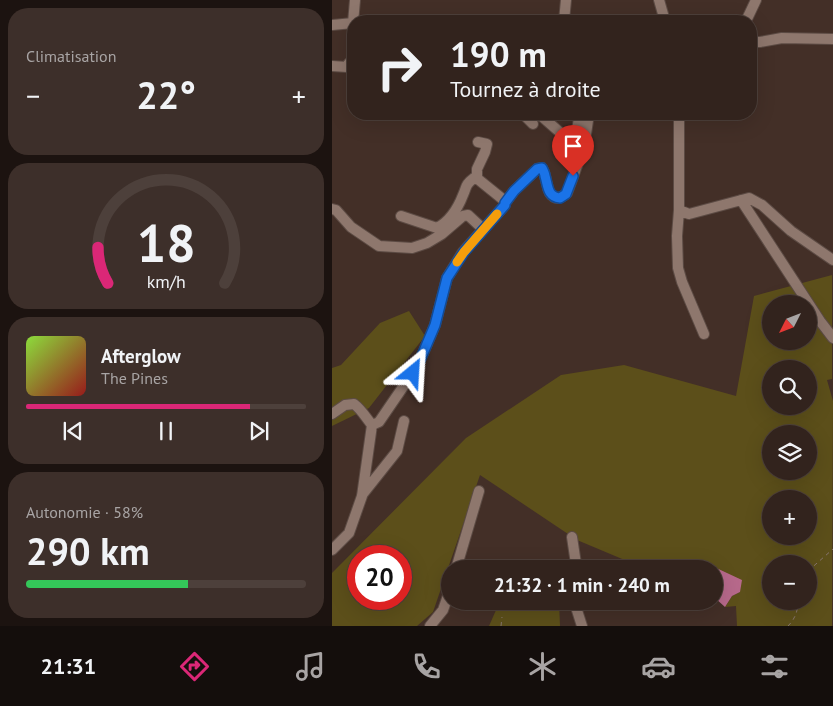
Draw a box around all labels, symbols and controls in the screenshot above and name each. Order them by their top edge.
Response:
text: 190 m [450,31,547,77]
icon: right [367,35,432,100]
text: Climatisation [26,46,116,66]
text: 22° [136,70,196,119]
text: Tournez à droite [450,75,601,103]
text: − [26,77,40,114]
text: + [292,77,306,114]
pin [552,125,594,176]
icon: arrive [559,132,587,160]
text: 18 [137,209,195,276]
text: km/h [146,270,186,293]
north arrow [762,295,817,350]
map controls [762,295,817,610]
text: Afterglow [101,344,181,368]
position arrow [386,346,438,398]
button: search [762,360,817,415]
text: The Pines [101,368,168,388]
icon: previous [59,417,87,445]
icon: pause [152,417,180,445]
icon: next [245,417,273,445]
button: layers [762,425,817,480]
button: + [762,490,817,545]
text: Autonomie · 58% [26,502,143,522]
text: 290 km [26,526,150,575]
speed limit sign: 20 [347,545,412,610]
button: − [762,555,817,610]
text: 21:32 · 1 min · 240 m [494,573,670,597]
icon: directions [177,649,212,684]
icon: music [293,649,328,684]
icon: phone [409,649,444,684]
icon: climate [525,649,560,684]
icon: car [641,649,676,684]
icon: filters [757,649,792,684]
text: 21:31 [41,652,96,680]

